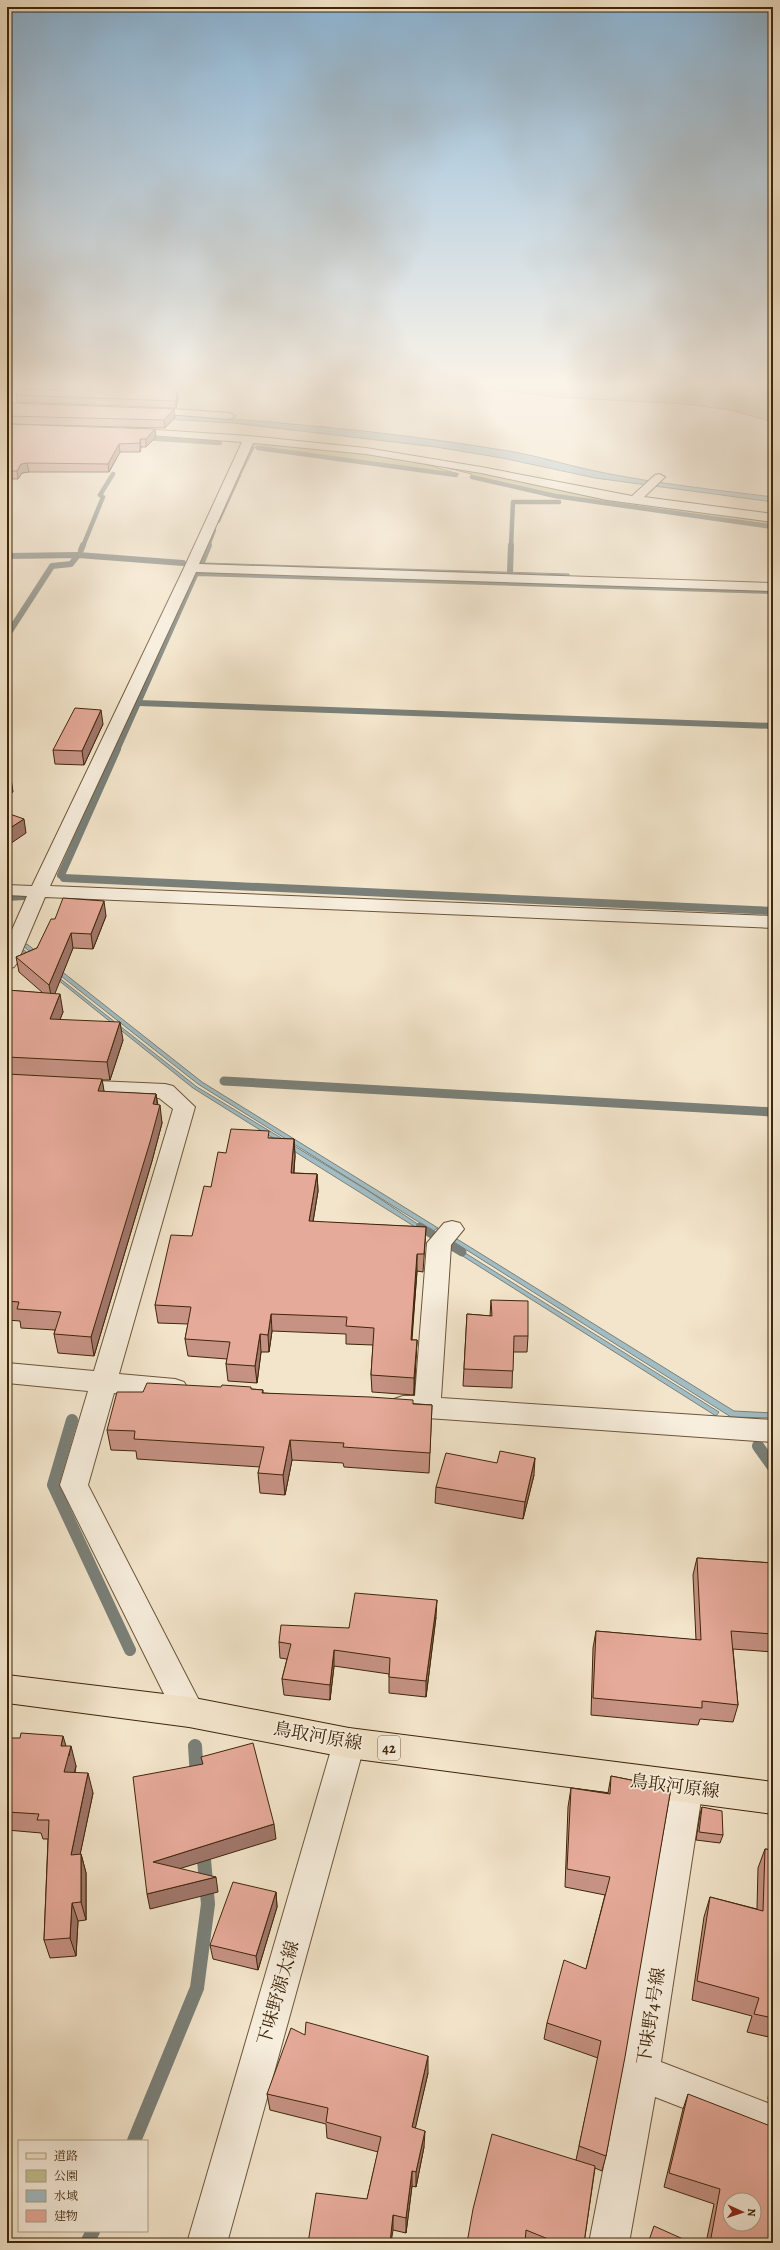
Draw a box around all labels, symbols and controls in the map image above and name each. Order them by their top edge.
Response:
street label: 鳥取河原線 [272,1716,364,1756]
road number: 42 [378,1736,400,1760]
street label: 鳥取河原線 [629,1769,721,1803]
street label: 下味野源太線 [252,1938,304,2048]
street label: 下味野4号線 [631,1966,671,2066]
legend [18,2140,148,2232]
text: 道路 [54,2148,78,2164]
text: 公園 [54,2168,78,2184]
text: 水域 [54,2188,78,2204]
north arrow [722,2192,762,2232]
text: 建物 [54,2208,78,2224]
text: N [744,2208,759,2217]

